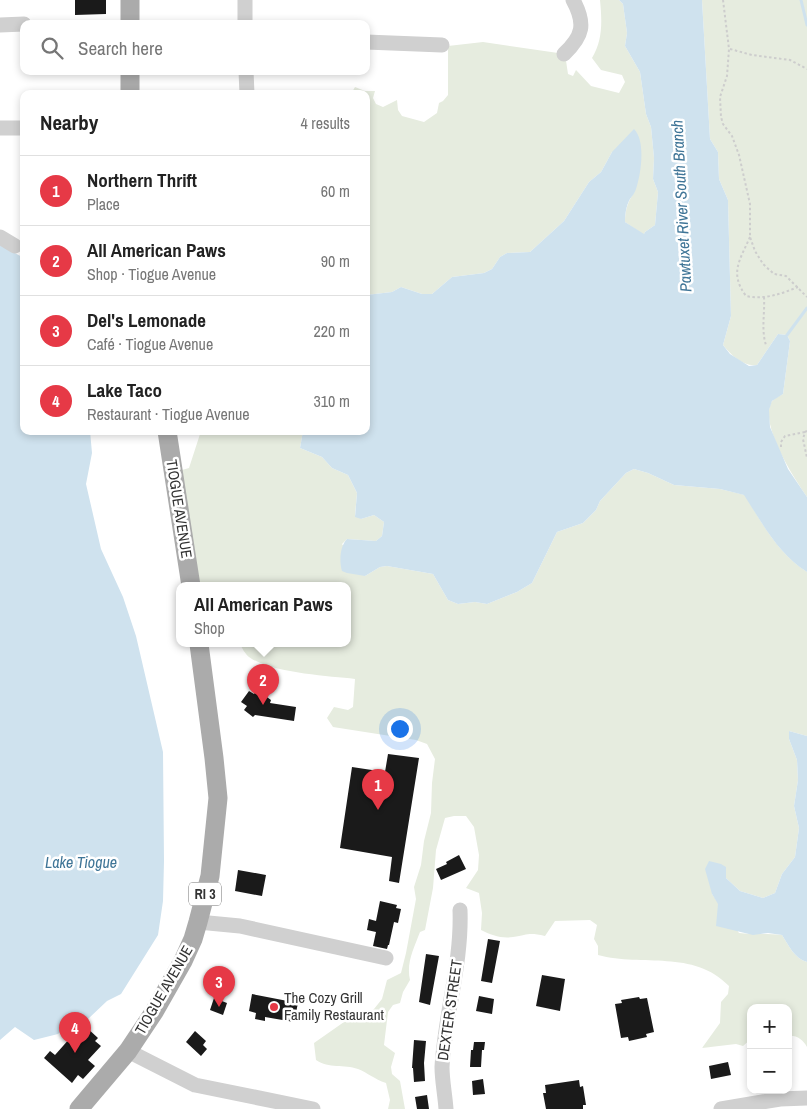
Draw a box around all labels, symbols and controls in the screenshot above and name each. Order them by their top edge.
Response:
search box [20,20,370,75]
icon: search [38,34,66,62]
text: Search here [78,35,163,61]
text: Nearby [40,108,98,137]
text: 4 results [300,112,350,134]
water label: Pawtuxet River South Branch [666,119,696,293]
text: Northern Thrift [87,167,197,193]
text: 1 [52,180,60,202]
text: 60 m [321,180,350,202]
text: Place [87,193,120,215]
text: All American Paws [87,237,226,263]
text: 2 [52,250,60,272]
text: 90 m [321,250,350,272]
text: Shop · Tiogue Avenue [87,263,216,285]
text: Del's Lemonade [87,307,206,333]
text: 3 [52,320,60,342]
text: 220 m [314,320,350,342]
text: Café · Tiogue Avenue [87,333,213,355]
text: Lake Taco [87,377,162,403]
text: 4 [52,390,60,412]
text: 310 m [314,390,350,412]
text: Restaurant · Tiogue Avenue [87,403,250,425]
street label: TIOGUE AVENUE [161,458,198,560]
popup [176,582,351,647]
text: All American Paws [194,591,333,617]
text: Shop [194,617,225,639]
pin: 2 [247,664,279,705]
your location [387,716,413,742]
pin: 1 [362,769,394,810]
water label: Lake Tiogue [45,851,117,873]
road number: RI 3 [189,882,221,906]
street label: TIOGUE AVENUE [130,941,198,1038]
street label: DEXTER STREET [432,958,467,1062]
pin: 3 [203,966,235,1007]
place label: The Cozy Grill Family Restaurant [284,987,384,1025]
marker: The Cozy Grill Family Restaurant [268,1001,280,1013]
map controls [747,1004,792,1094]
button: + [747,1004,792,1049]
pin: 4 [59,1012,91,1053]
button: − [747,1049,792,1094]

